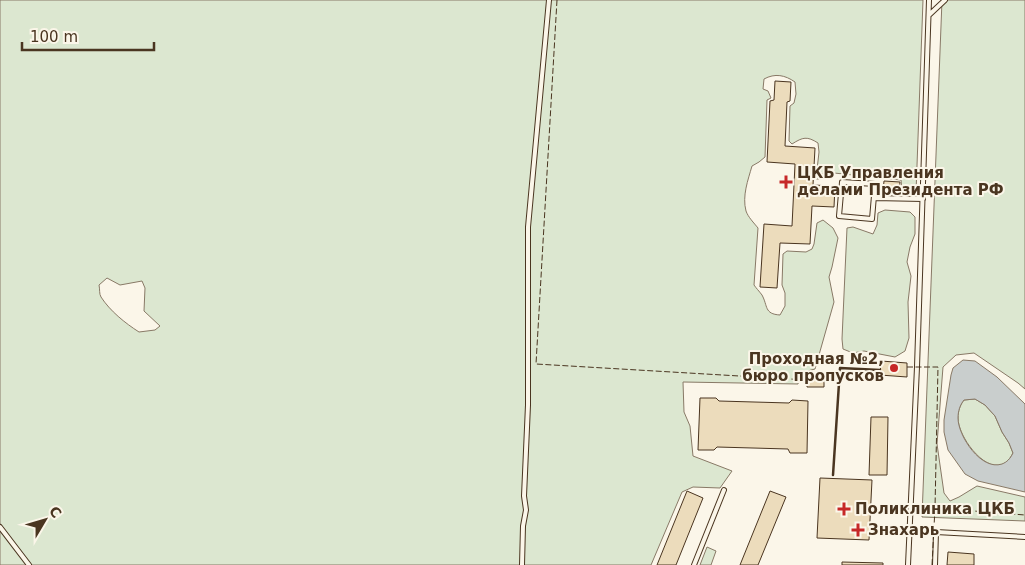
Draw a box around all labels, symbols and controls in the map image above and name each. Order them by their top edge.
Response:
scale bar [22,20,155,52]
text: 100 m [30,28,78,46]
place label: ЦКБ Управления делами Президента РФ [797,164,1004,199]
marker: ЦКБ Управления делами Президента РФ [779,175,793,189]
place label: Проходная №2, бюро пропусков [742,350,884,385]
marker: Проходная №2, бюро пропусков [888,362,900,374]
north arrow [20,495,70,545]
place label: Поликлиника ЦКБ [855,500,1015,518]
marker: Поликлиника ЦКБ [837,502,851,516]
text: С [46,503,65,521]
place label: Знахарь [868,521,939,539]
marker: Знахарь [852,524,864,536]

